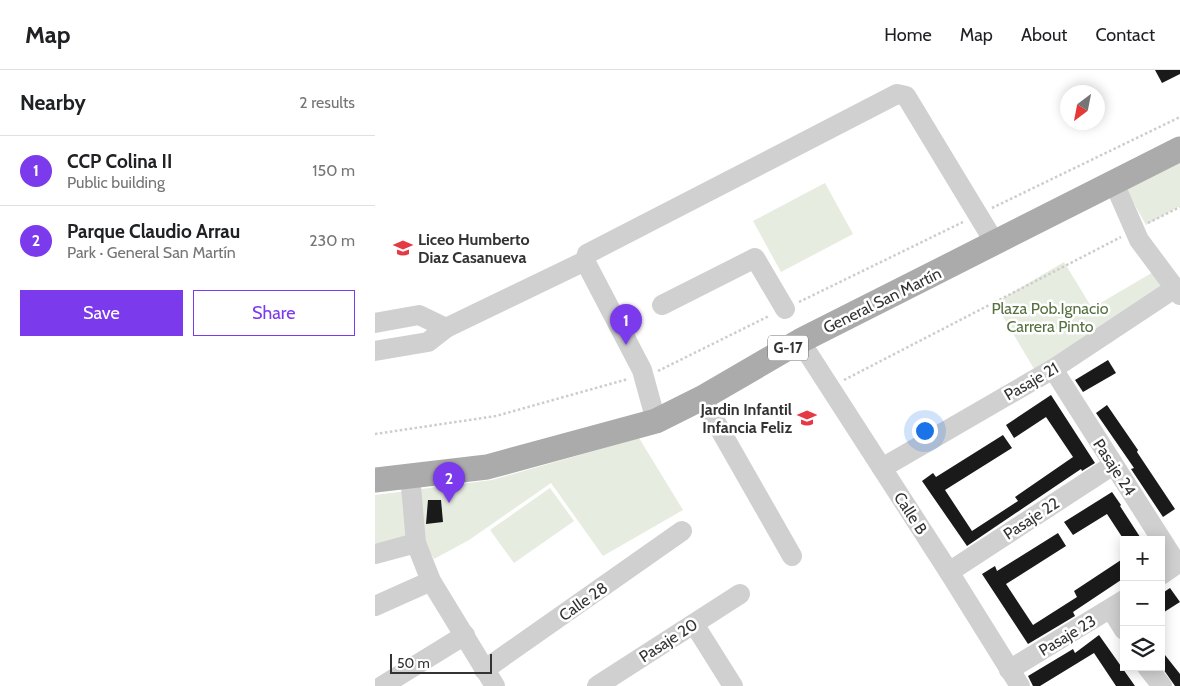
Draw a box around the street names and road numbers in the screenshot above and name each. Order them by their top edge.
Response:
street label: General San Martín [820,264,944,337]
road number: G-17 [768,336,808,360]
street label: Pasaje 21 [1001,358,1062,405]
street label: Pasaje 24 [1089,435,1140,499]
street label: Calle B [890,489,931,538]
street label: Pasaje 22 [1000,493,1063,544]
street label: Calle 28 [555,578,611,625]
street label: Pasaje 23 [1035,611,1099,660]
street label: Pasaje 20 [636,615,701,666]

